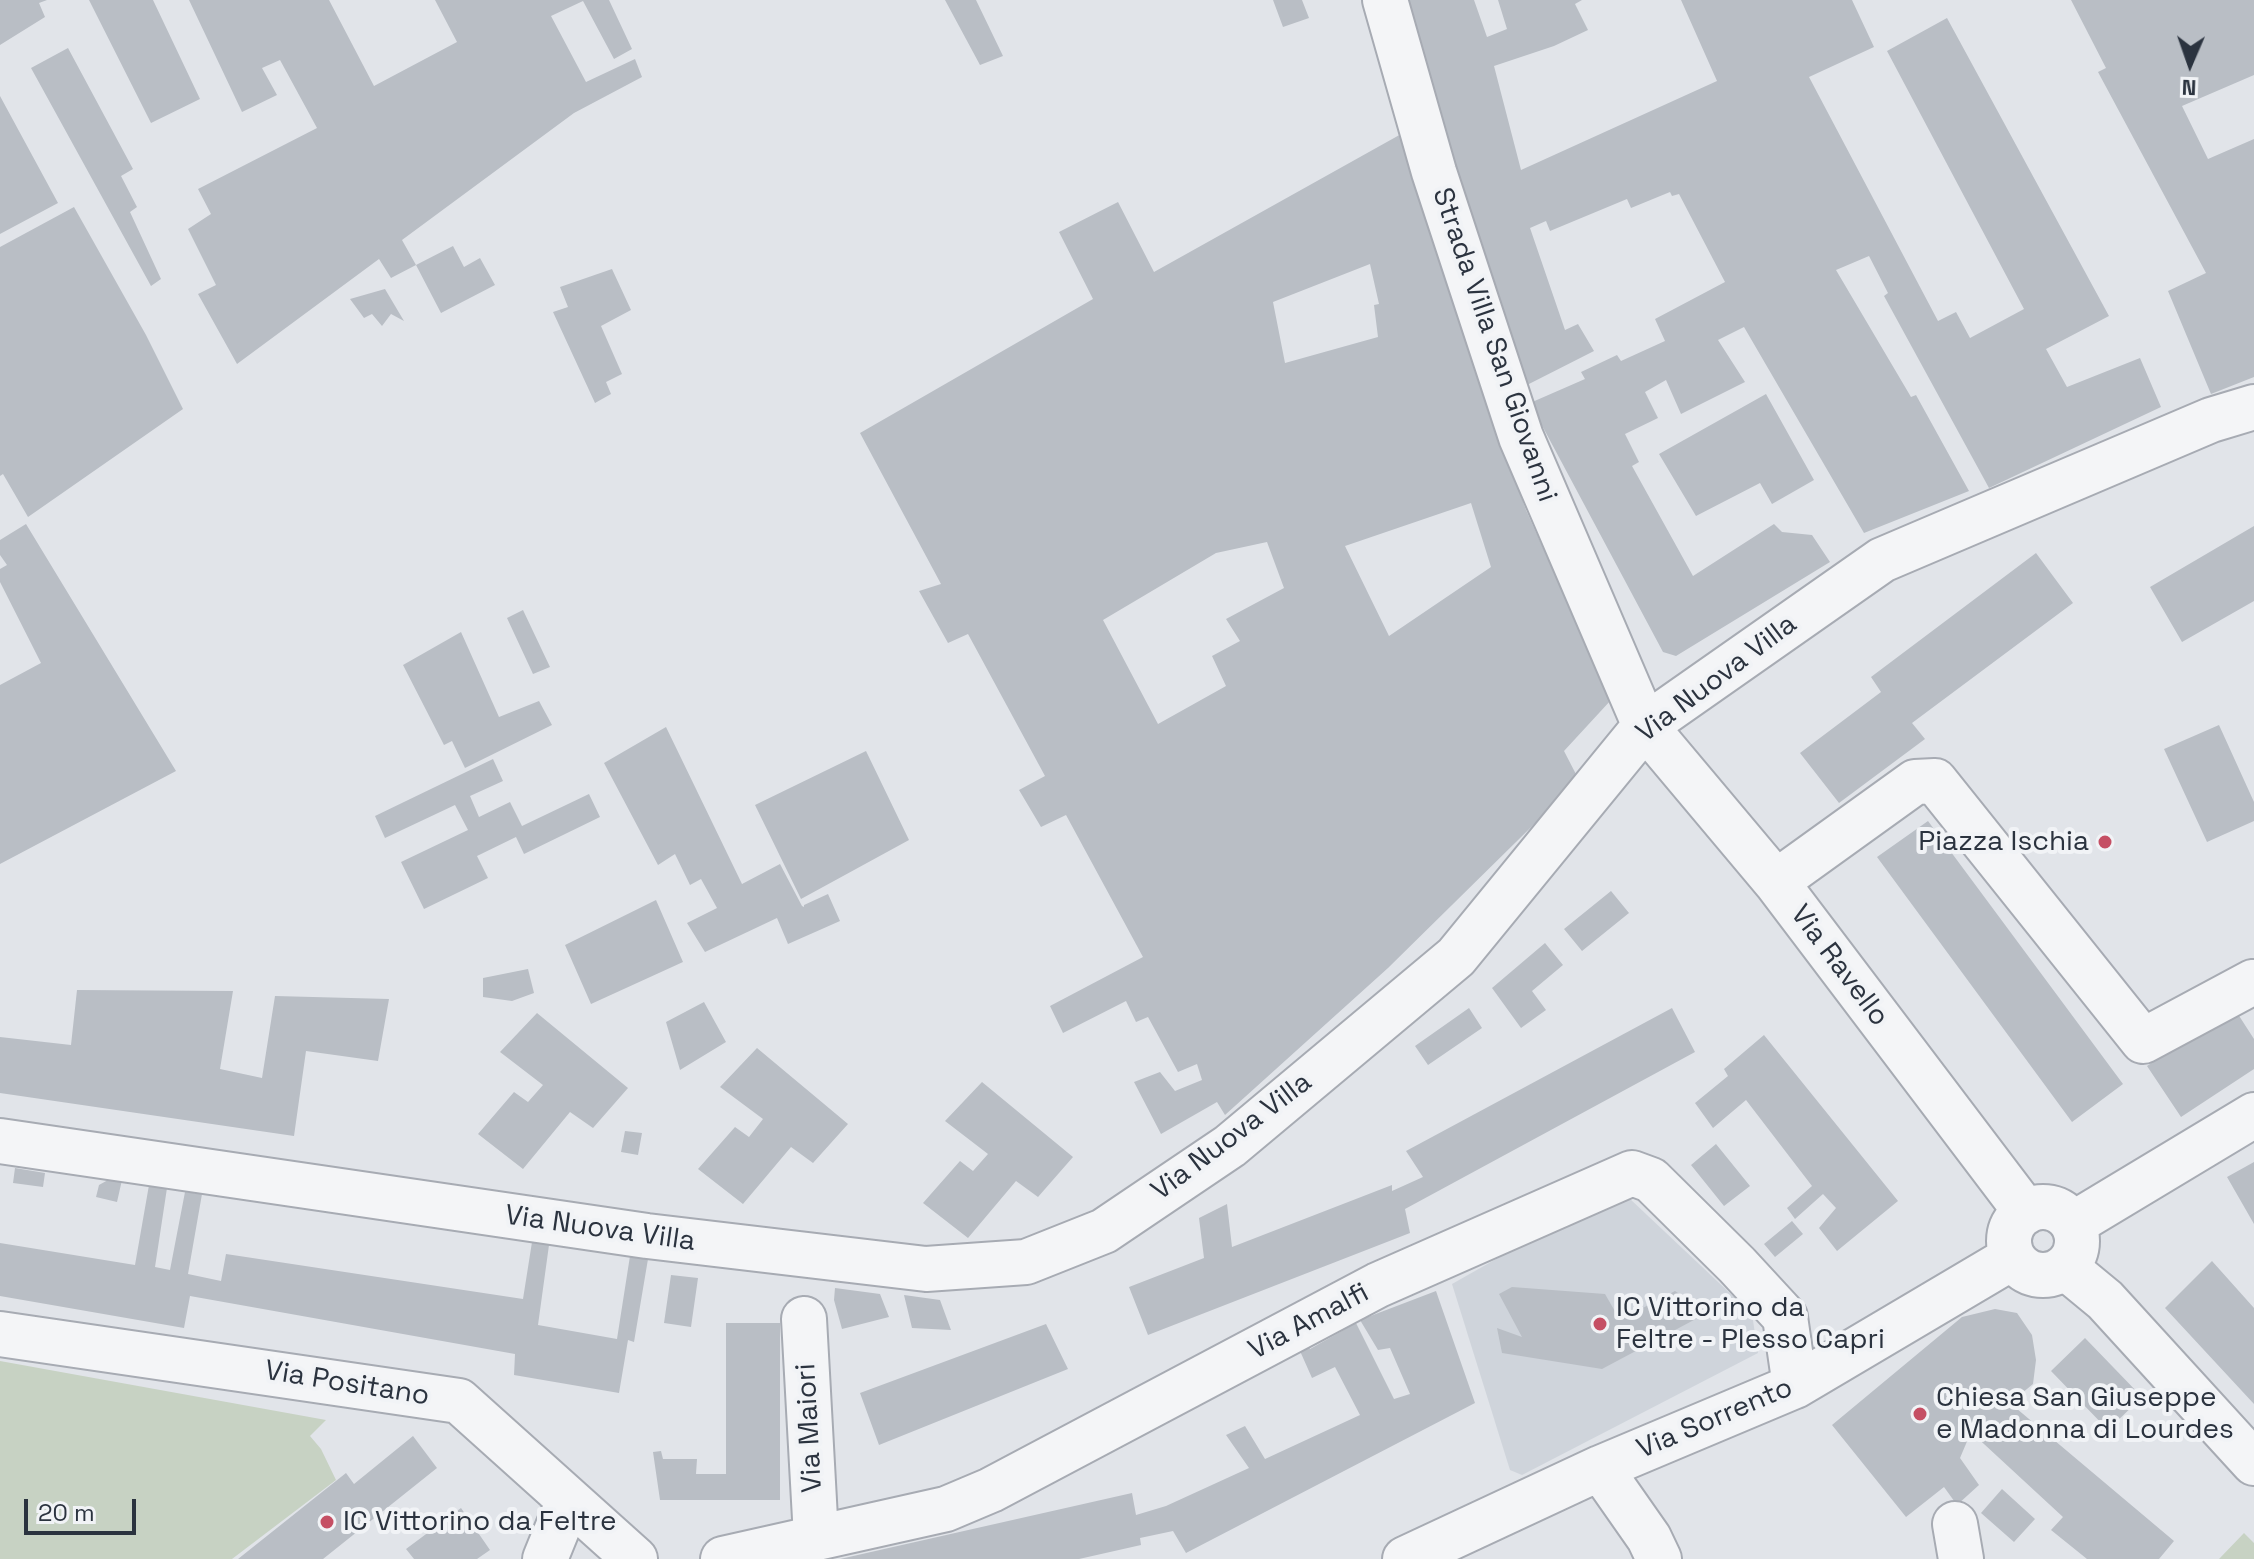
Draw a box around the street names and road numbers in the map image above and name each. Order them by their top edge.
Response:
street label: Strada Villa San Giovanni [1424,184,1564,506]
street label: Via Nuova Villa [1630,608,1804,750]
street label: Via Ravello [1783,899,1895,1033]
street label: Via Nuova Villa [1145,1066,1319,1208]
street label: Via Nuova Villa [503,1199,697,1259]
street label: Via Amalfi [1243,1276,1375,1368]
street label: Via Positano [262,1354,432,1414]
street label: Via Maiori [790,1363,830,1493]
street label: Via Sorrento [1632,1371,1798,1467]

